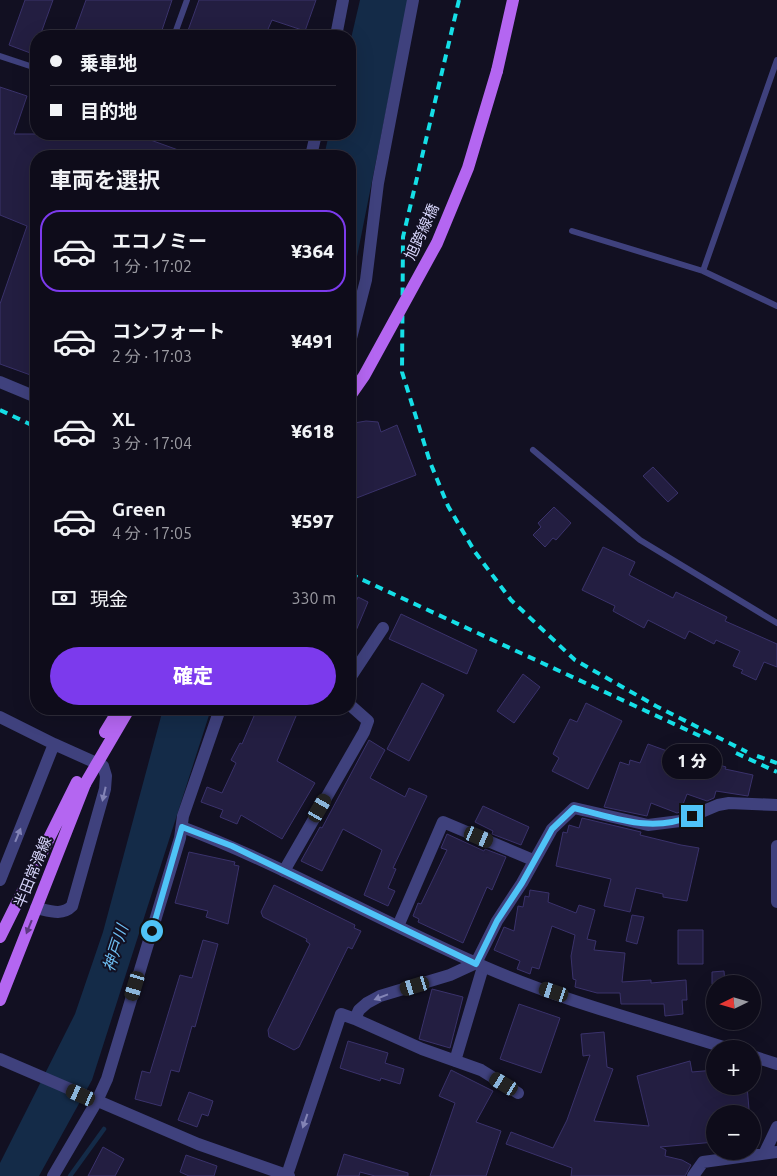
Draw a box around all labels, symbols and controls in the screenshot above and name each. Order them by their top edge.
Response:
text: 乗車地 [80,52,137,74]
text: 目的地 [80,100,137,122]
text: 車両を選択 [50,167,160,192]
street label: 旭跨線橋 [401,201,442,263]
icon: car [52,229,97,274]
text: エコノミー [112,230,207,252]
text: ¥364 [291,240,334,262]
text: 1 分 · 17:02 [112,257,192,275]
icon: car [52,319,97,364]
text: コンフォート [112,320,225,342]
text: ¥491 [291,330,334,352]
text: 2 分 · 17:03 [112,347,192,365]
text: XL [112,408,135,430]
icon: car [52,409,97,454]
text: ¥618 [291,420,334,442]
text: 3 分 · 17:04 [112,434,192,452]
text: Green [112,498,166,520]
icon: car [52,499,97,544]
text: ¥597 [291,510,334,532]
text: 4 分 · 17:05 [112,524,192,542]
icon: cash [50,584,78,612]
text: 現金 [90,588,128,610]
text: 330 m [291,589,336,607]
button: 確定 [50,647,336,705]
callout: 1 分 [662,744,722,778]
text: 1 分 [678,752,706,770]
one-way arrow [100,786,108,801]
car [306,791,333,825]
route end [681,805,703,827]
car [462,824,495,850]
one-way arrow [15,827,22,842]
street label: 半田常滑線 [11,834,54,910]
one-way arrow [25,920,32,935]
water label: 神戸川 [99,920,132,974]
route start [141,920,163,942]
car [123,969,146,1003]
car [398,974,431,998]
north arrow [706,975,761,1030]
map controls [706,975,761,1160]
car [537,980,570,1004]
one-way arrow [373,993,388,1001]
button: + [706,1040,761,1095]
car [487,1070,520,1098]
car [64,1082,97,1108]
button: − [706,1105,761,1160]
one-way arrow [301,1113,308,1128]

